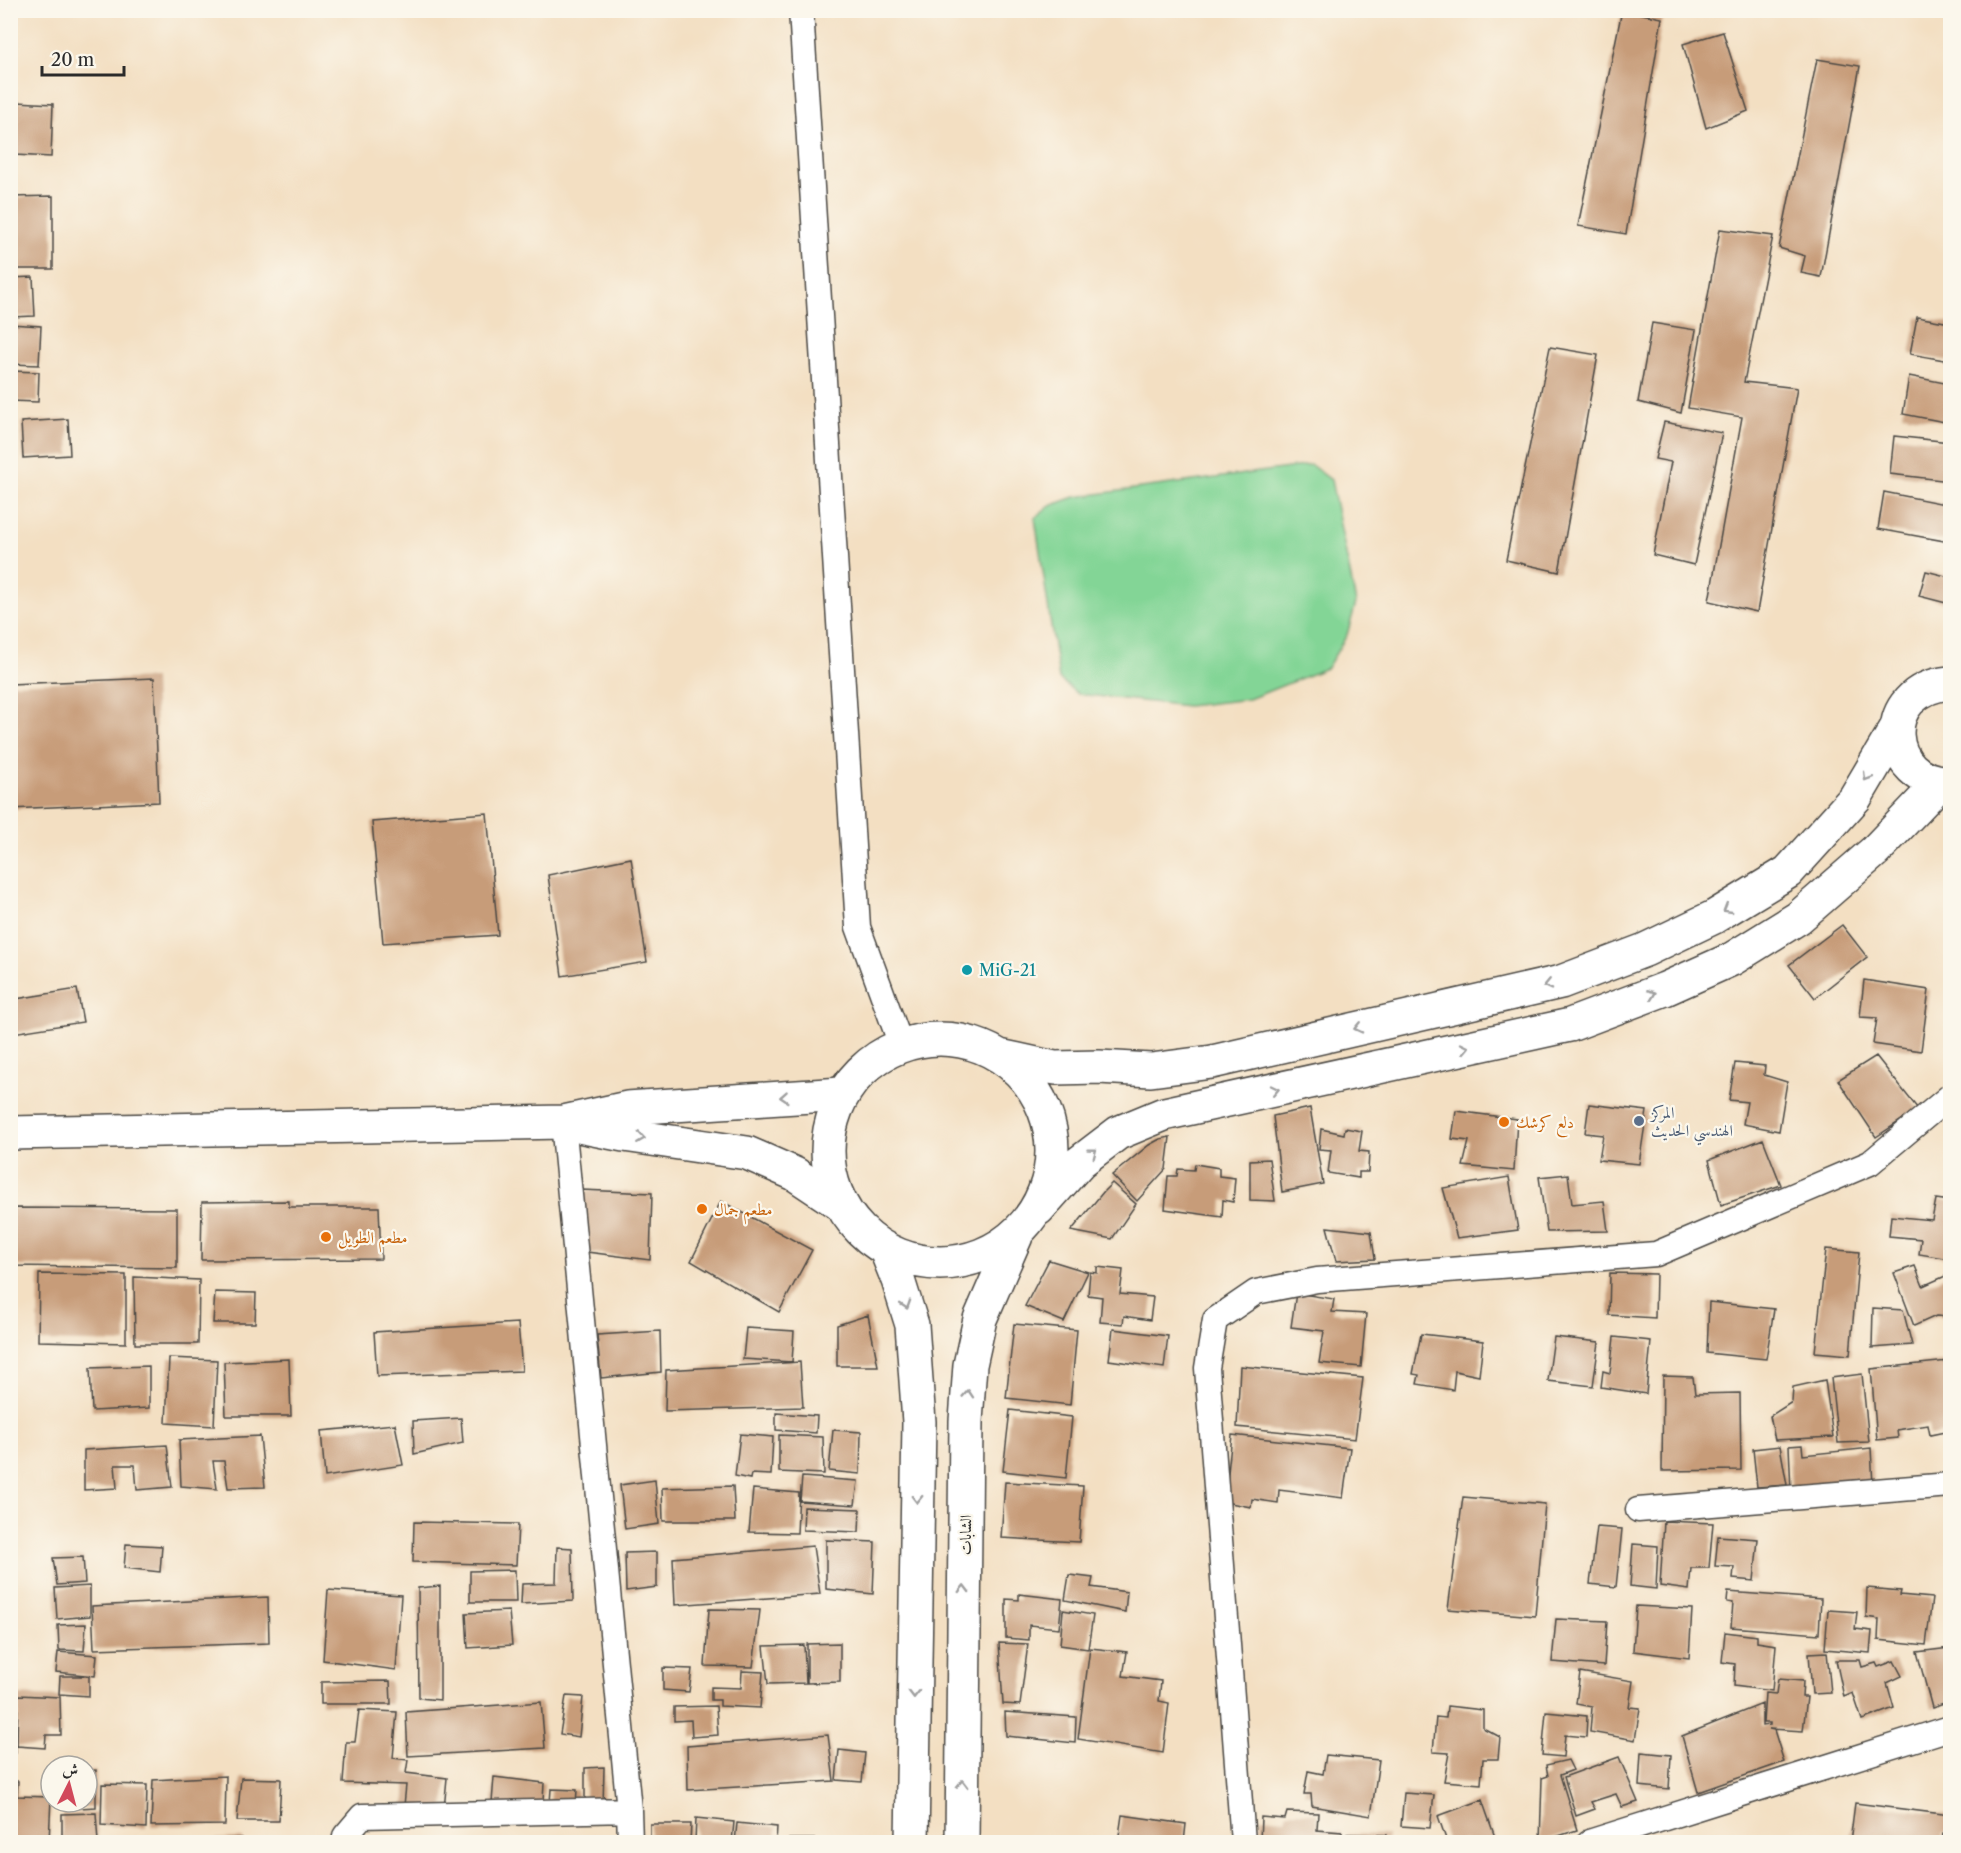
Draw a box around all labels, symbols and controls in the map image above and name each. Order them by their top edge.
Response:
scale bar [42,39,124,77]
text: 20 m [51,49,95,71]
one-way arrow [1863,771,1875,781]
one-way arrow [1723,901,1733,913]
place label: MiG-21 [979,960,1036,980]
marker: MiG-21 [960,963,974,977]
one-way arrow [1543,978,1553,991]
one-way arrow [1646,989,1657,1001]
one-way arrow [1353,1021,1363,1034]
one-way arrow [1460,1042,1470,1055]
one-way arrow [1269,1084,1279,1097]
one-way arrow [779,1090,788,1103]
place label: المركز الهندسي الحديث [1649,1102,1733,1146]
place label: دلع كرشك [1516,1112,1574,1138]
marker: المركز الهندسي الحديث [1632,1114,1646,1128]
marker: دلع كرشك [1497,1115,1511,1129]
one-way arrow [636,1131,646,1143]
one-way arrow [1086,1149,1097,1160]
place label: مطعم جمال [714,1199,773,1225]
marker: مطعم جمال [695,1202,709,1216]
place label: مطعم الطويل [338,1227,407,1253]
marker: مطعم الطويل [319,1230,333,1244]
one-way arrow [899,1299,911,1310]
one-way arrow [961,1390,974,1399]
one-way arrow [911,1495,924,1504]
street label: الشابات [955,1515,975,1555]
one-way arrow [958,1585,970,1594]
one-way arrow [908,1690,920,1699]
north arrow [39,1754,99,1814]
text: ش [62,1758,80,1780]
one-way arrow [956,1780,968,1789]

